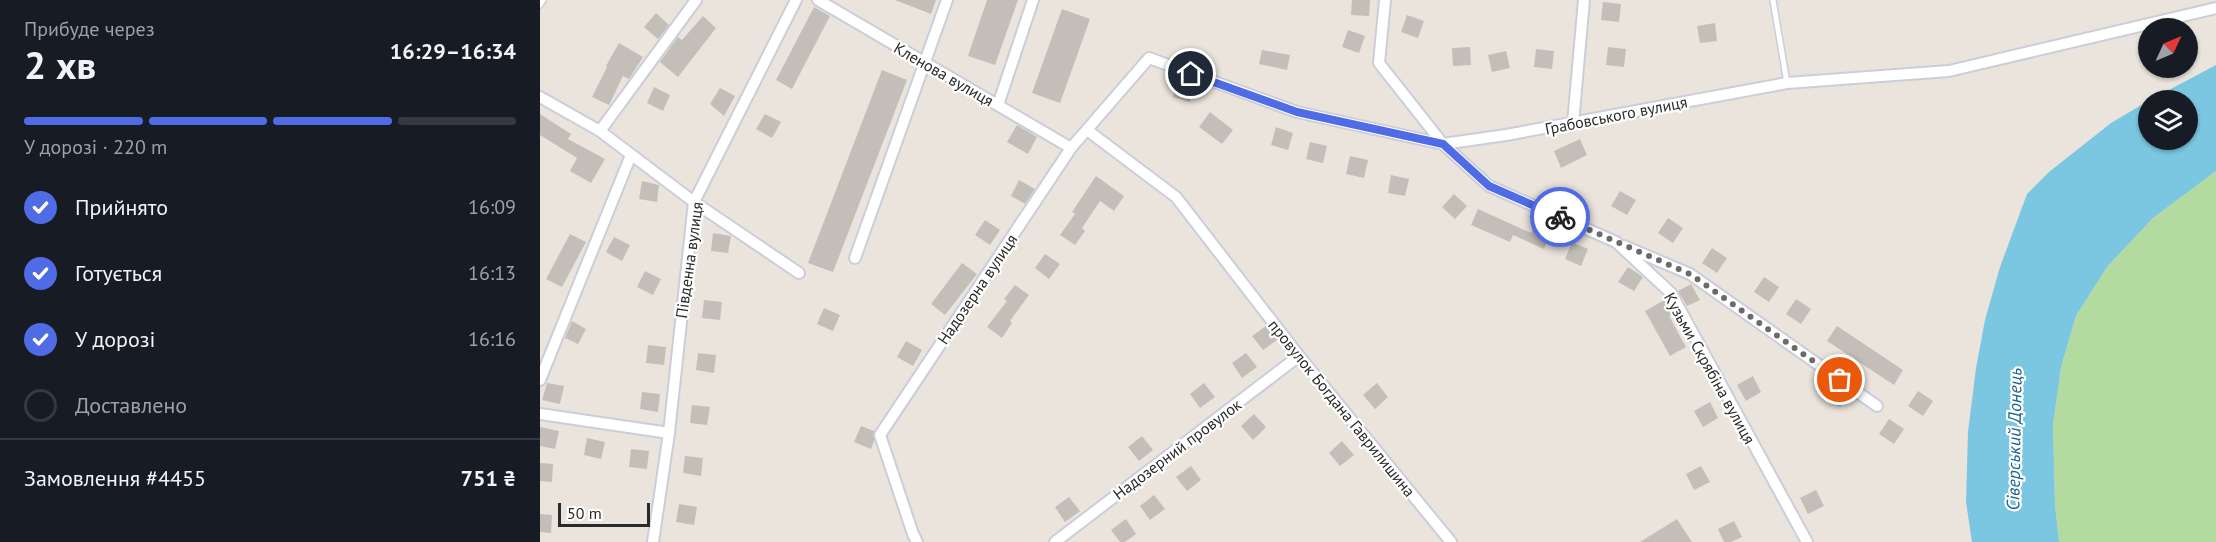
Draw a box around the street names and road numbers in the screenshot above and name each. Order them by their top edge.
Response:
street label: Кленова вулиця [891,37,997,111]
street label: Грабовського вулиця [1543,91,1689,139]
street label: Південна вулиця [671,200,707,320]
street label: Надозерна вулиця [933,230,1021,348]
street label: Кузьми Скрябіна вулиця [1660,289,1760,447]
street label: провулок Богдана Гаврилишина [1264,315,1420,501]
street label: Надозерний провулок [1109,394,1245,504]

